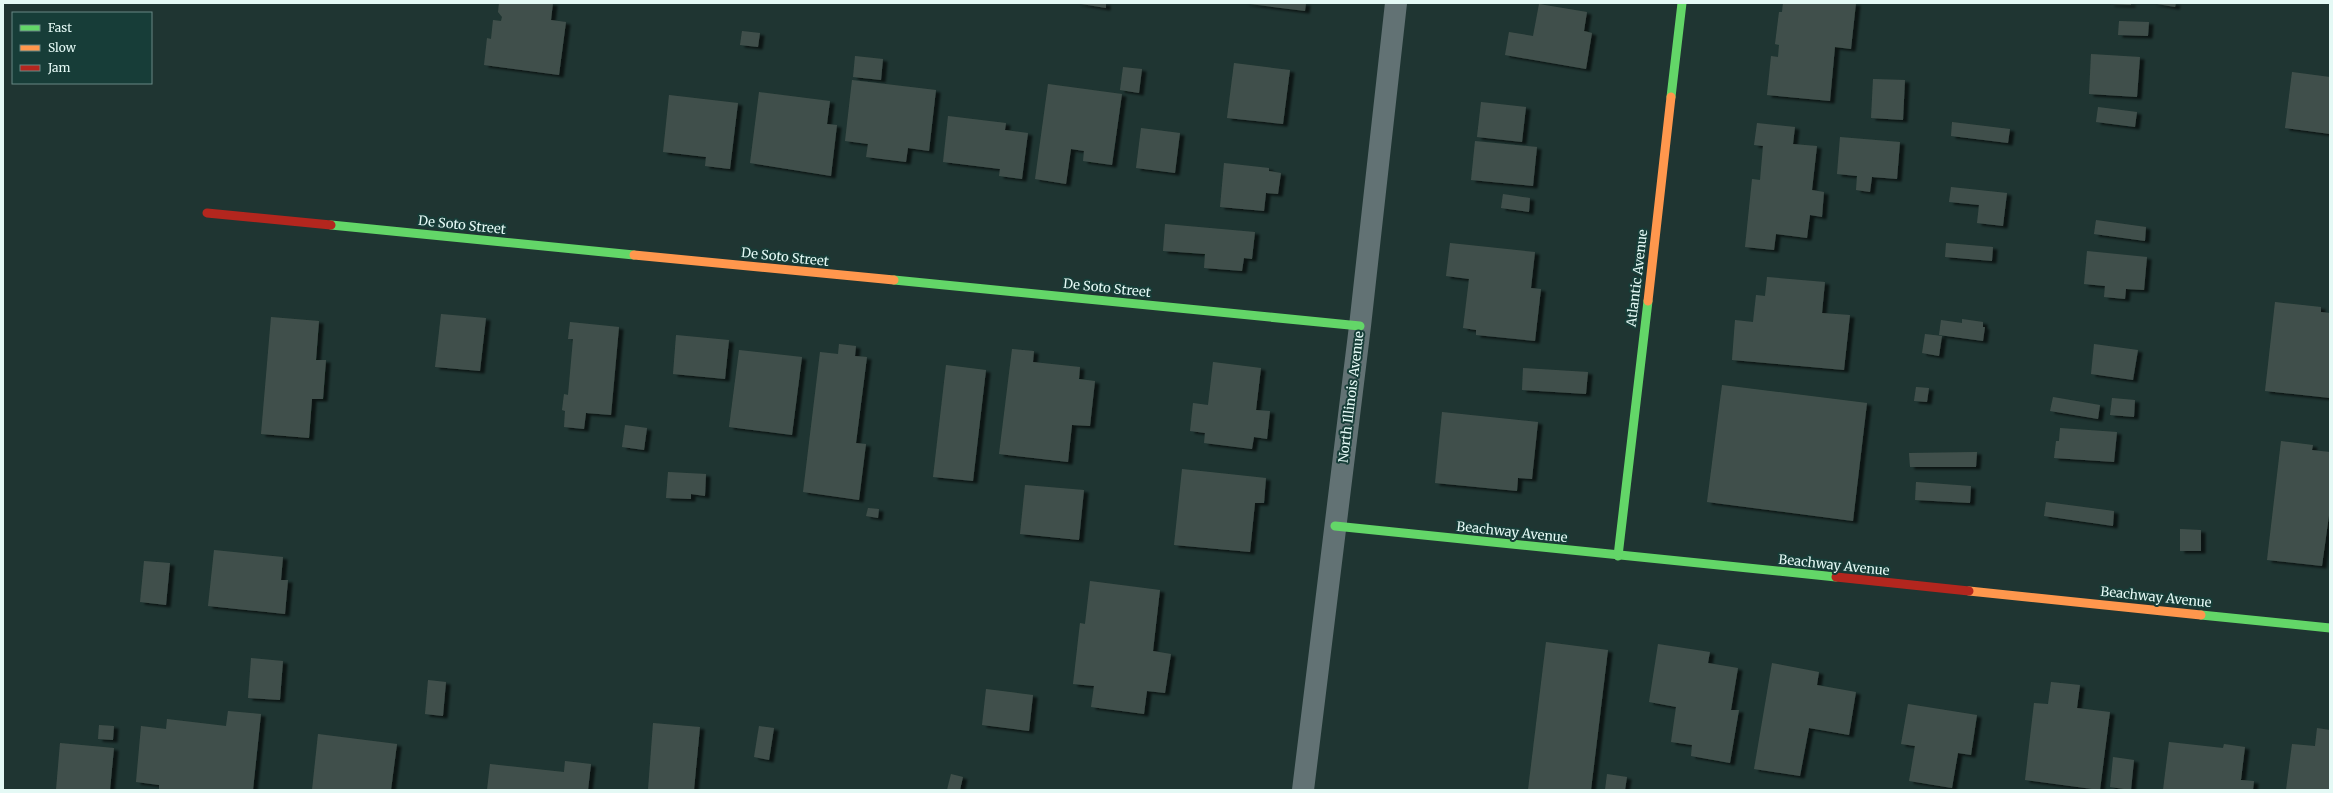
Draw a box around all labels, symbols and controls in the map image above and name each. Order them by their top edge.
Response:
legend [12,12,152,84]
text: Fast [48,20,72,35]
text: Slow [48,40,77,55]
text: Jam [47,60,71,75]
street label: De Soto Street [417,212,507,238]
street label: Atlantic Avenue [1622,228,1651,329]
street label: De Soto Street [740,244,830,270]
street label: De Soto Street [1062,275,1152,301]
street label: North Illinois Avenue [1334,330,1368,464]
street label: Beachway Avenue [1456,518,1569,546]
street label: Beachway Avenue [1778,551,1891,579]
street label: Beachway Avenue [2100,583,2213,611]

